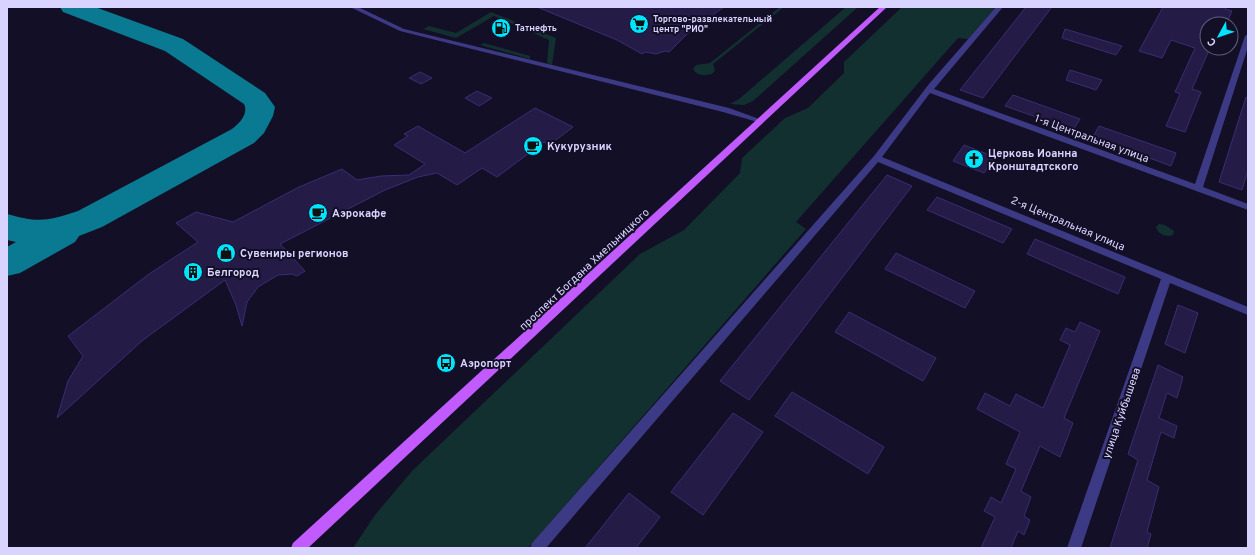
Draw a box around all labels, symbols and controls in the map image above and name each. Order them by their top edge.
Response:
supermarket icon: Торгово-развлекательный центр "РИО" [628,13,650,35]
place label: Торгово-развлекательный центр "РИО" [653,14,772,35]
north arrow [1199,16,1239,56]
fuel station icon: Татнефть [490,17,512,39]
place label: Татнефть [515,23,557,34]
text: С [1204,35,1220,49]
street label: 1-я Центральная улица [1033,112,1151,166]
cafe icon: Кукурузник [522,135,544,157]
place label: Кукурузник [547,140,612,154]
place label: Церковь Иоанна Кронштадтского [988,147,1079,174]
church icon: Церковь Иоанна Кронштадтского [963,148,985,170]
street label: 2-я Центральная улица [1008,193,1127,254]
cafe icon: Аэрокафе [307,202,329,224]
street label: проспект Богдана Хмельницкого [517,206,653,334]
place label: Аэрокафе [332,207,386,221]
shop icon: Сувениры регионов [215,242,237,264]
place label: Сувениры регионов [240,247,349,261]
building icon: Белгород [182,261,204,283]
place label: Белгород [207,266,259,280]
bus stop icon: Аэропорт [435,352,457,374]
place label: Аэропорт [460,357,511,371]
street label: улица Куйбышева [1100,366,1144,461]

